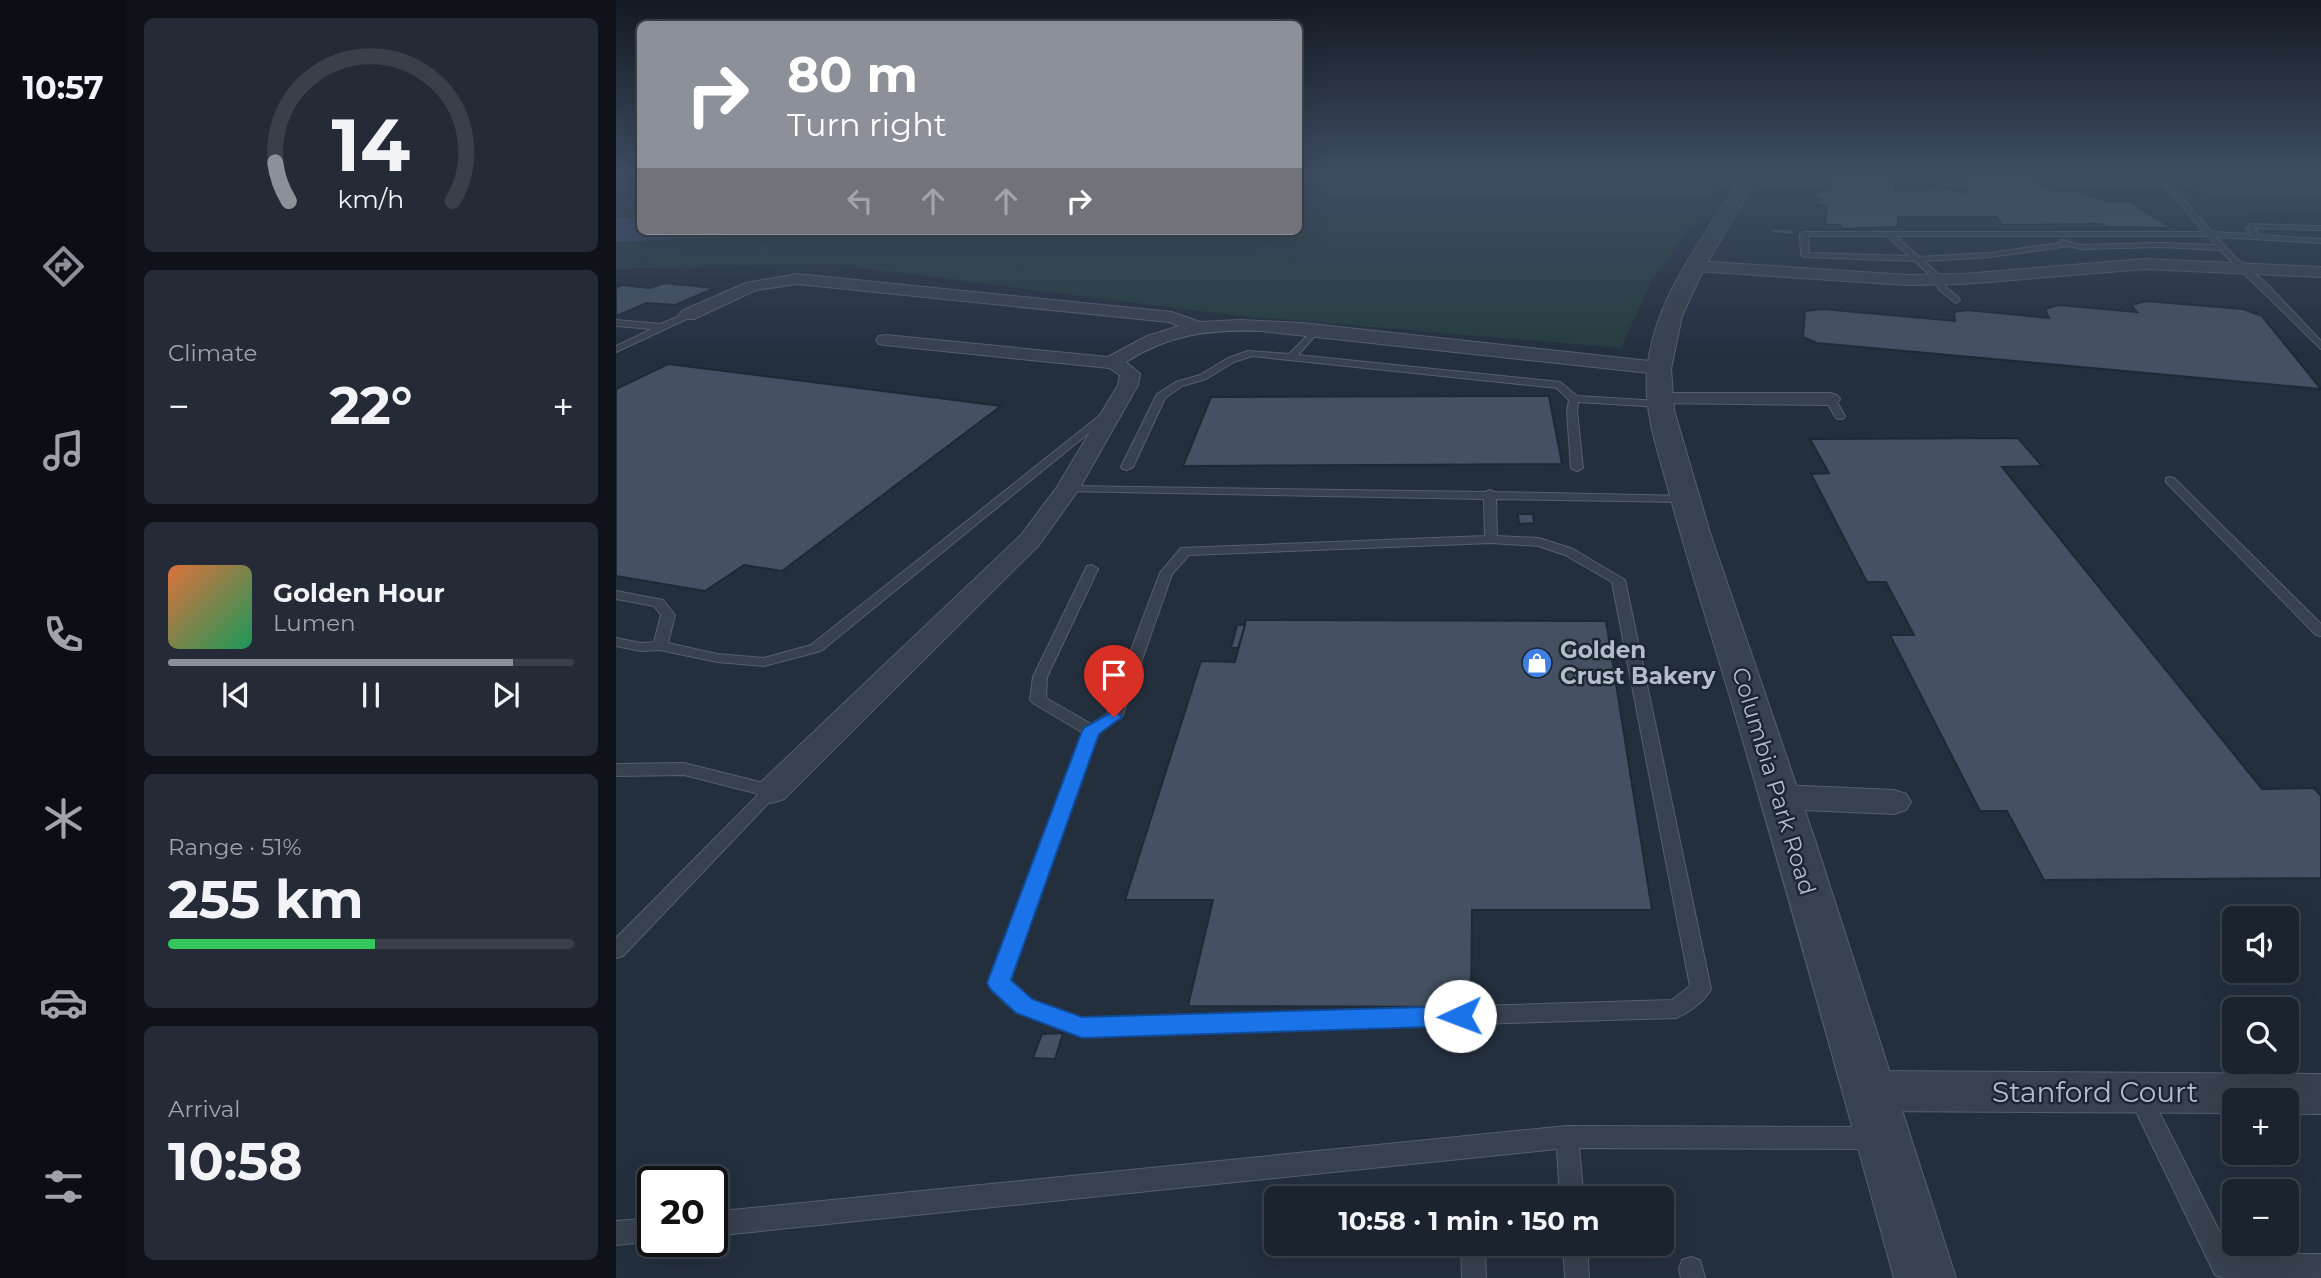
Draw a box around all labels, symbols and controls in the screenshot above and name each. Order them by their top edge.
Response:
text: 80 m [787,45,918,104]
icon: right [672,49,763,140]
text: 10:57 [22,68,104,107]
text: 14 [332,101,410,189]
text: Turn right [787,105,947,144]
icon: left [841,182,879,220]
icon: ahead [914,182,952,220]
icon: ahead [987,182,1025,220]
icon: right [1060,182,1098,220]
text: km/h [338,184,404,214]
icon: directions [39,242,88,291]
text: Climate [168,339,257,367]
text: 22° [329,374,413,437]
text: − [168,383,190,430]
text: + [552,383,574,430]
icon: music [39,426,88,475]
text: Golden Hour [273,577,445,609]
text: Lumen [273,609,356,637]
icon: phone [39,610,88,659]
place label: Golden Crust Bakery [1560,636,1716,690]
pin [1084,645,1144,717]
shop icon: Golden Crust Bakery [1520,646,1554,680]
icon: arrive [1095,656,1133,694]
street label: Columbia Park Road [1726,664,1822,898]
icon: previous [217,676,255,714]
icon: pause [352,676,390,714]
icon: next [487,676,525,714]
icon: climate [39,794,88,843]
text: Range · 51% [168,833,302,861]
text: 255 km [168,868,363,931]
map controls [2222,906,2299,1256]
button: sound [2222,906,2299,983]
icon: car [39,978,88,1027]
position arrow [1423,979,1497,1053]
button: search [2222,997,2299,1074]
street label: Stanford Court [1992,1075,2198,1109]
button: + [2222,1088,2299,1165]
text: Arrival [168,1095,241,1123]
text: 10:58 [168,1130,303,1193]
icon: filters [39,1162,88,1211]
speed limit sign: 20 [637,1166,728,1257]
button: − [2222,1179,2299,1256]
text: 10:58 · 1 min · 150 m [1339,1205,1600,1237]

